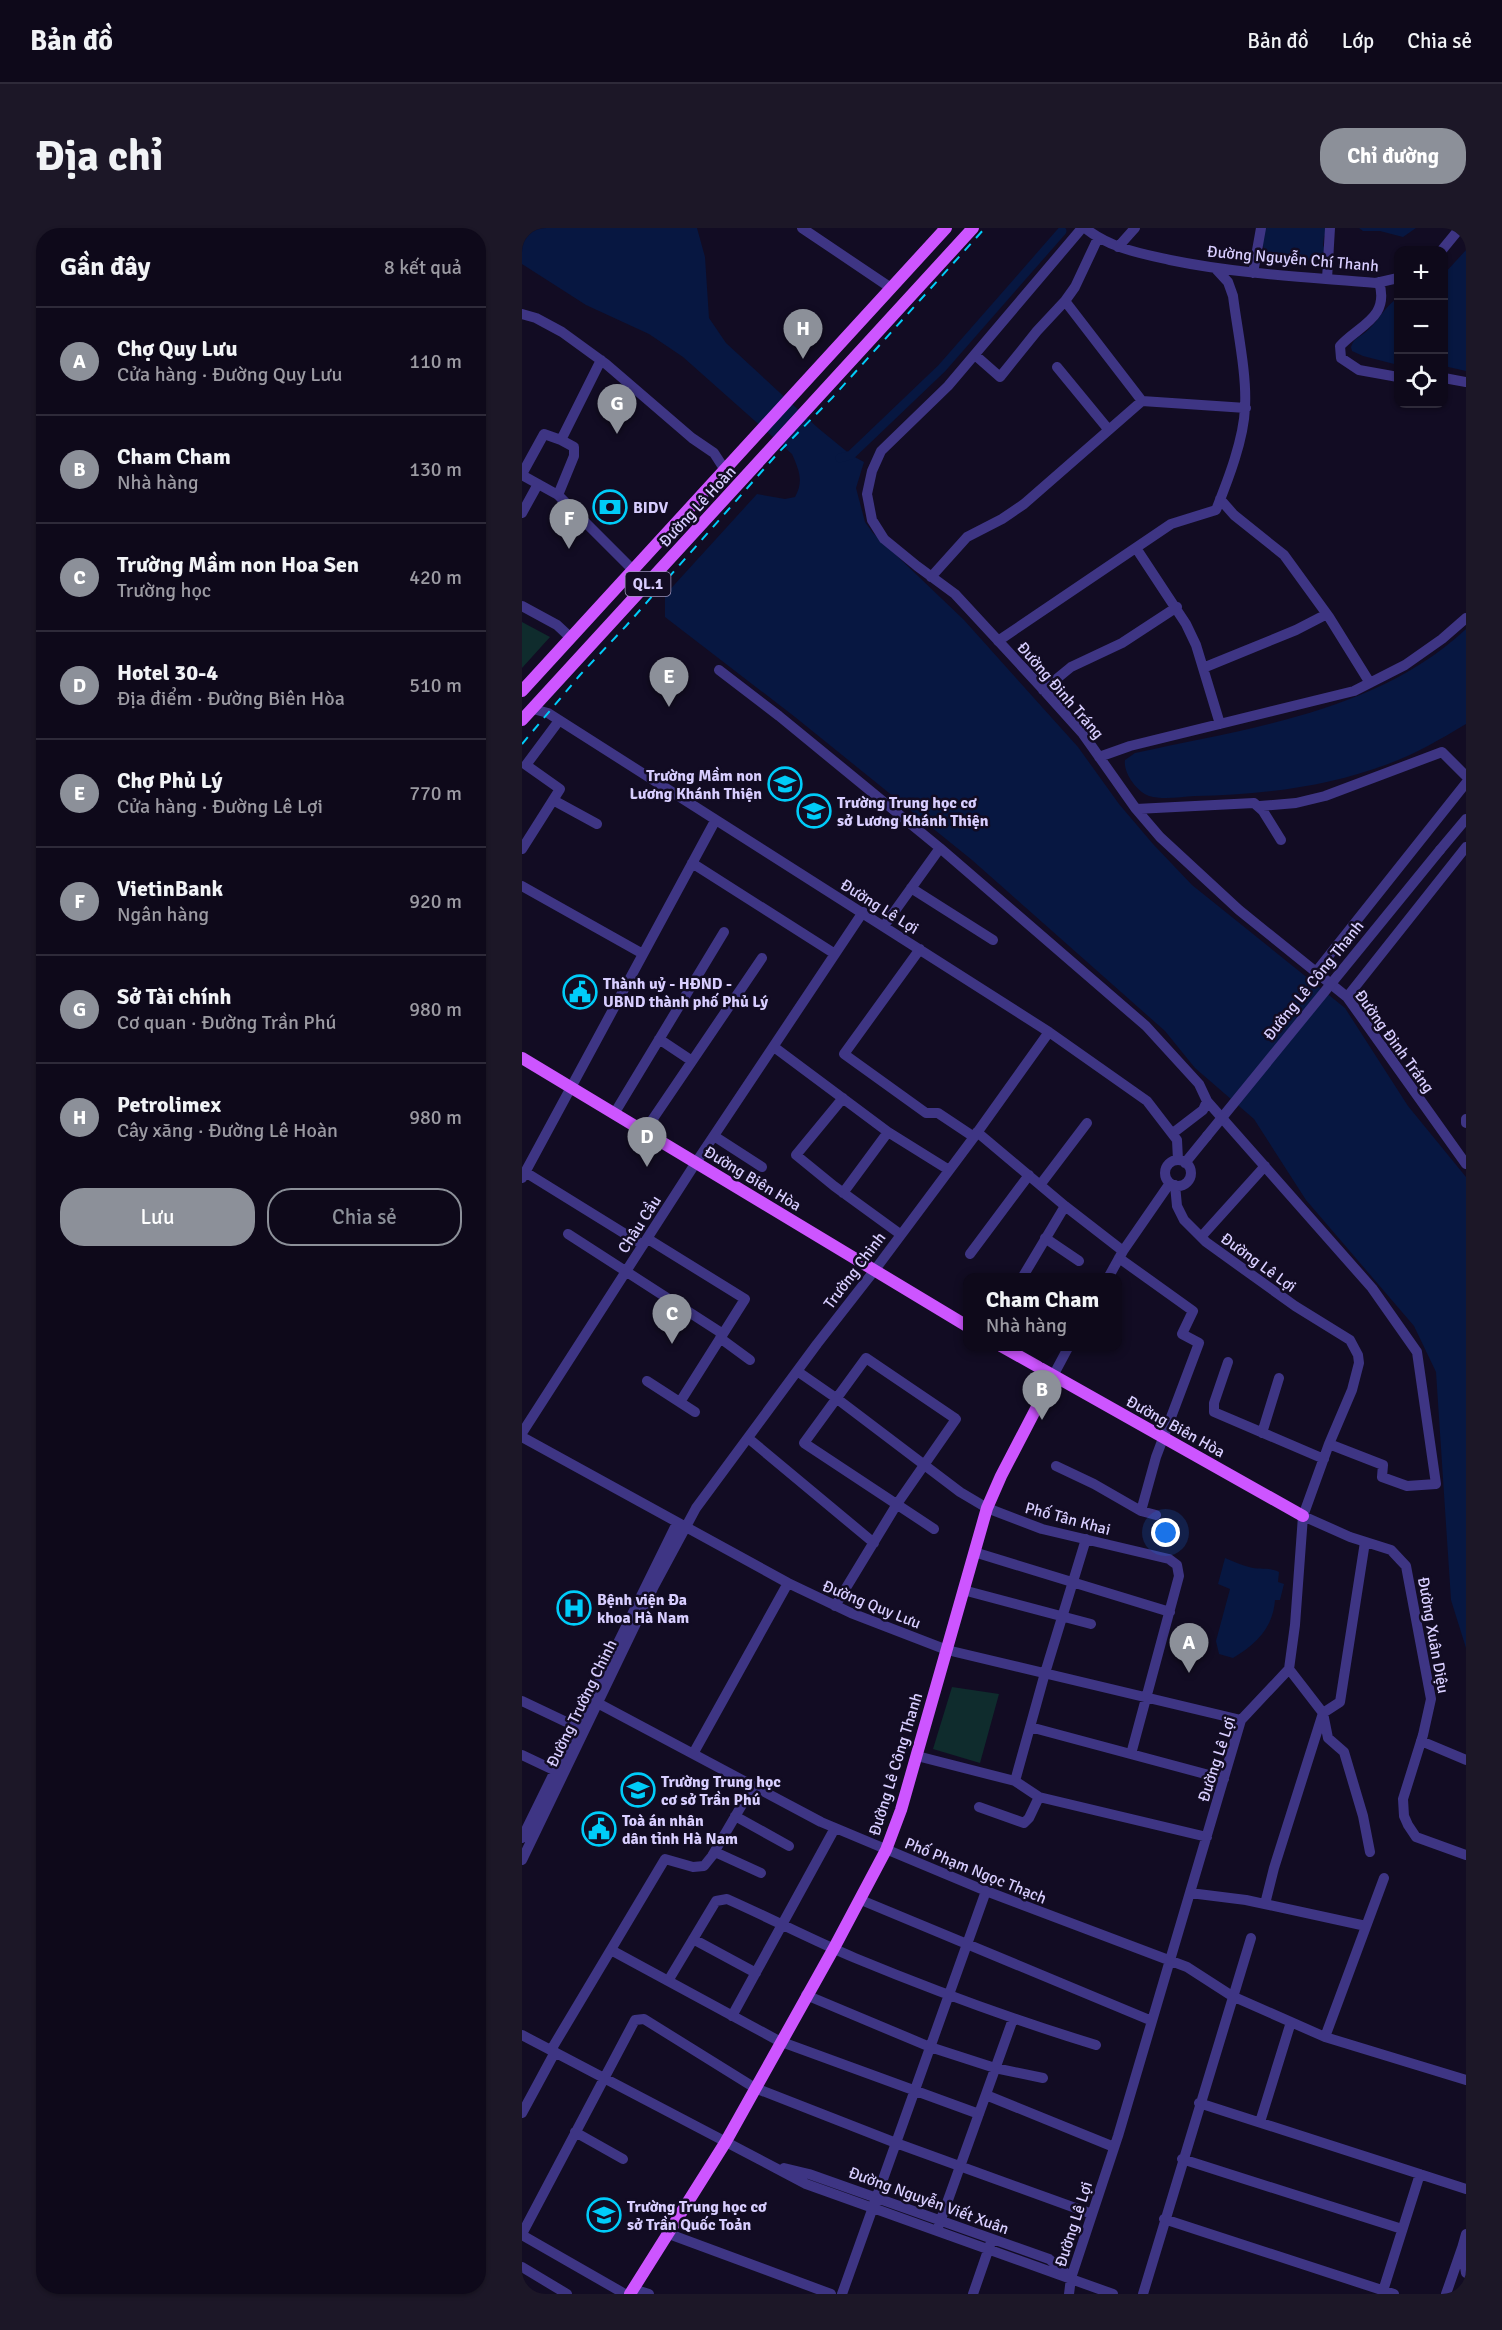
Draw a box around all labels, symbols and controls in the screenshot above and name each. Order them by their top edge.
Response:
text: Bản đồ [30,24,113,58]
text: Bản đồ [1247,28,1309,54]
text: Lớp [1342,28,1374,54]
text: Chia sẻ [1407,28,1472,54]
button: Chỉ đường [1320,128,1466,184]
text: Địa chỉ [36,131,163,182]
street label: Đường Nguyễn Chí Thanh [1206,242,1380,276]
map controls [1394,246,1448,408]
button: + [1394,246,1448,300]
text: Gần đây [60,251,150,283]
text: 8 kết quả [384,255,462,280]
button: − [1394,300,1448,354]
pin: H [784,310,822,359]
text: Chợ Quy Lưu [117,335,237,362]
text: A [73,349,86,374]
text: 110 m [409,349,462,374]
button: locate [1394,354,1448,408]
text: Cửa hàng · Đường Quy Lưu [117,362,343,387]
pin: G [598,384,637,434]
text: Cham Cham [117,443,231,470]
text: B [73,457,86,482]
text: 130 m [409,457,462,482]
street label: Đường Lê Hoàn [655,462,740,551]
text: Nhà hàng [117,470,199,495]
bank icon: BIDV [592,489,628,525]
place label: BIDV [633,498,668,518]
pin: F [550,500,588,549]
text: Trường Mầm non Hoa Sen [117,551,359,578]
text: C [73,565,86,590]
text: 420 m [409,565,462,590]
road number: QL.1 [626,572,670,596]
text: Trường học [117,578,211,603]
street label: Đường Đinh Tráng [1013,638,1108,743]
pin: E [650,658,688,707]
text: Hotel 30-4 [117,659,218,686]
text: D [73,673,86,698]
text: 510 m [409,673,462,698]
text: Địa điểm · Đường Biên Hòa [117,686,345,711]
place label: Trường Mầm non Lương Khánh Thiện [630,766,762,804]
school or university icon: Trường Mầm non Lương Khánh Thiện [767,766,803,802]
text: Chợ Phủ Lý [117,767,222,794]
text: E [74,781,85,806]
text: 770 m [409,781,462,806]
school or university icon: Trường Trung học cơ sở Lương Khánh Thiện [796,793,832,829]
place label: Trường Trung học cơ sở Lương Khánh Thiện [837,793,989,831]
text: Cửa hàng · Đường Lê Lợi [117,794,323,819]
text: VietinBank [117,875,223,902]
street label: Đường Lê Lợi [837,875,922,939]
text: F [74,889,85,914]
text: 920 m [409,889,462,914]
text: Ngân hàng [117,902,209,927]
street label: Đường Lê Công Thanh [1259,917,1368,1045]
public building icon: Thành uỷ - HĐND - UBND thành phố Phủ Lý [562,974,598,1010]
place label: Thành uỷ - HĐND - UBND thành phố Phủ Lý [603,974,768,1012]
text: Sở Tài chính [117,983,232,1010]
street label: Đường Đinh Tráng [1350,986,1438,1097]
text: G [73,997,86,1022]
text: 980 m [409,997,462,1022]
text: Cơ quan · Đường Trần Phú [117,1010,337,1035]
text: Petrolimex [117,1091,221,1118]
text: H [73,1105,86,1130]
text: 980 m [409,1105,462,1130]
text: Cây xăng · Đường Lê Hoàn [117,1118,338,1143]
pin: D [628,1118,666,1167]
street label: Đường Biên Hòa [700,1142,805,1216]
button: Lưu [60,1188,255,1246]
button: Chia sẻ [267,1188,462,1246]
street label: Châu Cầu [614,1192,666,1257]
street label: Trường Chinh [819,1228,890,1313]
street label: Đường Lê Lợi [1217,1229,1300,1297]
popup [963,1273,1122,1351]
text: Cham Cham [986,1286,1099,1313]
pin: C [652,1294,692,1344]
text: Nhà hàng [986,1313,1067,1338]
pin: B [1022,1370,1062,1420]
street label: Đường Biên Hòa [1123,1391,1228,1462]
street label: Phố Tân Khai [1023,1498,1113,1540]
your location [1151,1518,1180,1547]
street label: Đường Xuân Diệu [1413,1575,1453,1695]
street label: Đường Quy Lưu [819,1576,924,1634]
hospital icon: Bệnh viện Đa khoa Hà Nam [556,1590,592,1626]
place label: Bệnh viện Đa khoa Hà Nam [597,1590,689,1628]
pin: A [1170,1624,1208,1673]
street label: Đường Trường Chinh [542,1636,621,1770]
street label: Đường Lê Công Thanh [865,1690,927,1838]
street label: Đường Lê Lợi [1194,1714,1240,1805]
school or university icon: Trường Trung học cơ sở Trần Phú [620,1772,656,1808]
place label: Trường Trung học cơ sở Trần Phú [661,1772,781,1810]
public building icon: Toà án nhân dân tỉnh Hà Nam [581,1811,617,1847]
place label: Toà án nhân dân tỉnh Hà Nam [622,1811,738,1849]
street label: Phố Phạm Ngọc Thạch [902,1833,1050,1909]
street label: Đường Nguyễn Viết Xuân [846,2163,1012,2239]
street label: Đường Lê Lợi [1051,2179,1097,2270]
school or university icon: Trường Trung học cơ sở Trần Quốc Toản [586,2197,622,2233]
place label: Trường Trung học cơ sở Trần Quốc Toản [627,2197,767,2235]

